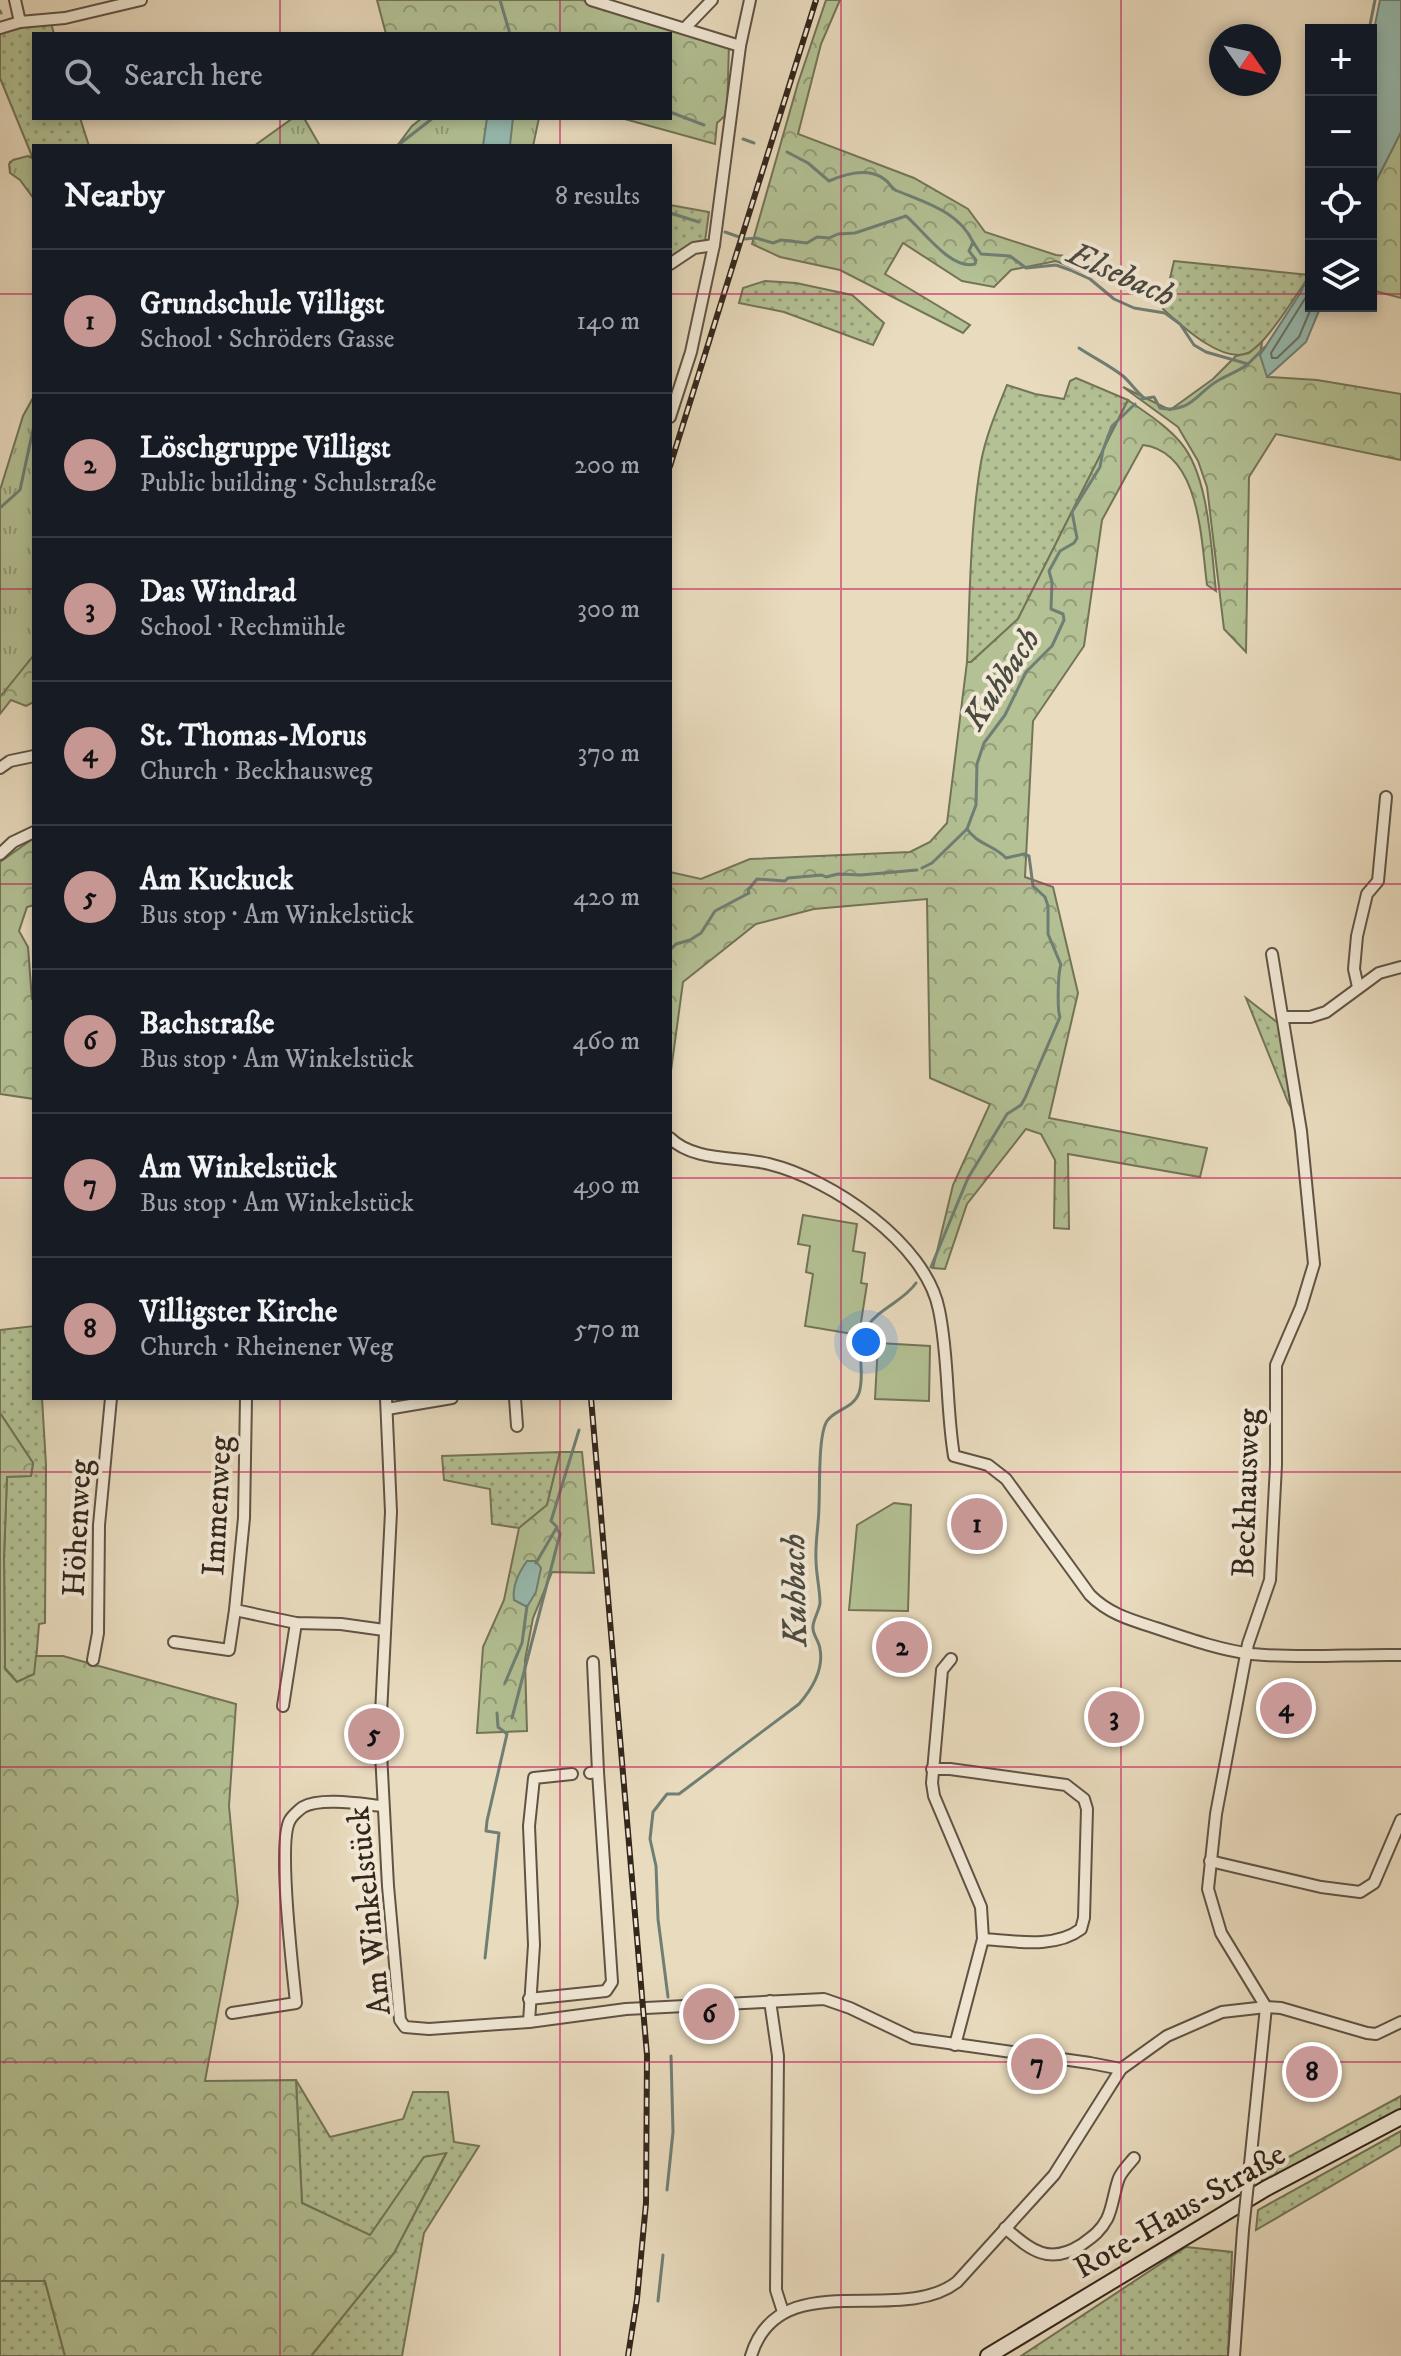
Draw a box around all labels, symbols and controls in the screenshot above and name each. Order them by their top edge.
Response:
north arrow [1209,24,1281,96]
map controls [1305,24,1377,312]
button: + [1305,24,1377,96]
search box [32,32,672,120]
icon: search [60,54,104,98]
text: Search here [124,58,263,95]
button: − [1305,96,1377,168]
button: locate [1305,168,1377,240]
text: Nearby [64,175,165,217]
text: 8 results [555,180,640,213]
water label: Elsebach [1059,232,1181,317]
button: layers [1305,240,1377,312]
text: Grundschule Villigst [140,286,384,323]
text: 1 [85,305,95,338]
text: 140 m [576,305,640,338]
text: School · Schröders Gasse [140,323,395,356]
text: Löschgruppe Villigst [140,430,391,467]
text: 2 [84,449,96,482]
text: 200 m [574,449,640,482]
text: Public building · Schulstraße [140,467,436,500]
text: Das Windrad [140,574,296,611]
text: 3 [85,593,95,626]
text: 300 m [577,593,640,626]
text: School · Rechmühle [140,611,346,644]
water label: Kuhbach [953,620,1050,739]
text: St. Thomas-Morus [140,718,366,755]
text: 4 [83,737,97,770]
text: 370 m [578,737,640,770]
text: Church · Beckhausweg [140,755,372,788]
text: Am Kuckuck [140,862,293,899]
text: 5 [84,881,96,914]
text: 420 m [573,881,640,914]
text: Bus stop · Am Winkelstück [140,899,414,932]
text: Bachstraße [140,1006,274,1043]
text: 6 [83,1025,97,1058]
text: 460 m [572,1025,640,1058]
text: Bus stop · Am Winkelstück [140,1043,414,1076]
text: Am Winkelstück [140,1150,337,1187]
text: 7 [83,1169,97,1202]
text: 490 m [573,1169,640,1202]
text: Bus stop · Am Winkelstück [140,1187,414,1220]
text: Villigster Kirche [140,1294,337,1331]
text: 8 [83,1313,97,1346]
text: 570 m [574,1313,640,1346]
your location [846,1322,886,1362]
text: Church · Rheinener Weg [140,1331,393,1364]
street label: Beckhausweg [1224,1408,1270,1578]
street label: Immenweg [194,1435,242,1577]
street label: Höhenweg [54,1458,102,1598]
pin: 1 [951,1494,1003,1554]
water label: Kuhbach [773,1533,817,1648]
pin: 2 [876,1617,928,1677]
pin: 4 [1260,1678,1312,1738]
pin: 3 [1088,1687,1140,1747]
pin: 5 [348,1704,400,1764]
street label: Am Winkelstück [339,1804,401,2017]
pin: 6 [683,1984,735,2044]
pin: 7 [1011,2034,1063,2094]
pin: 8 [1286,2042,1338,2102]
street label: Rote-Haus-Straße [1067,2135,1293,2289]

